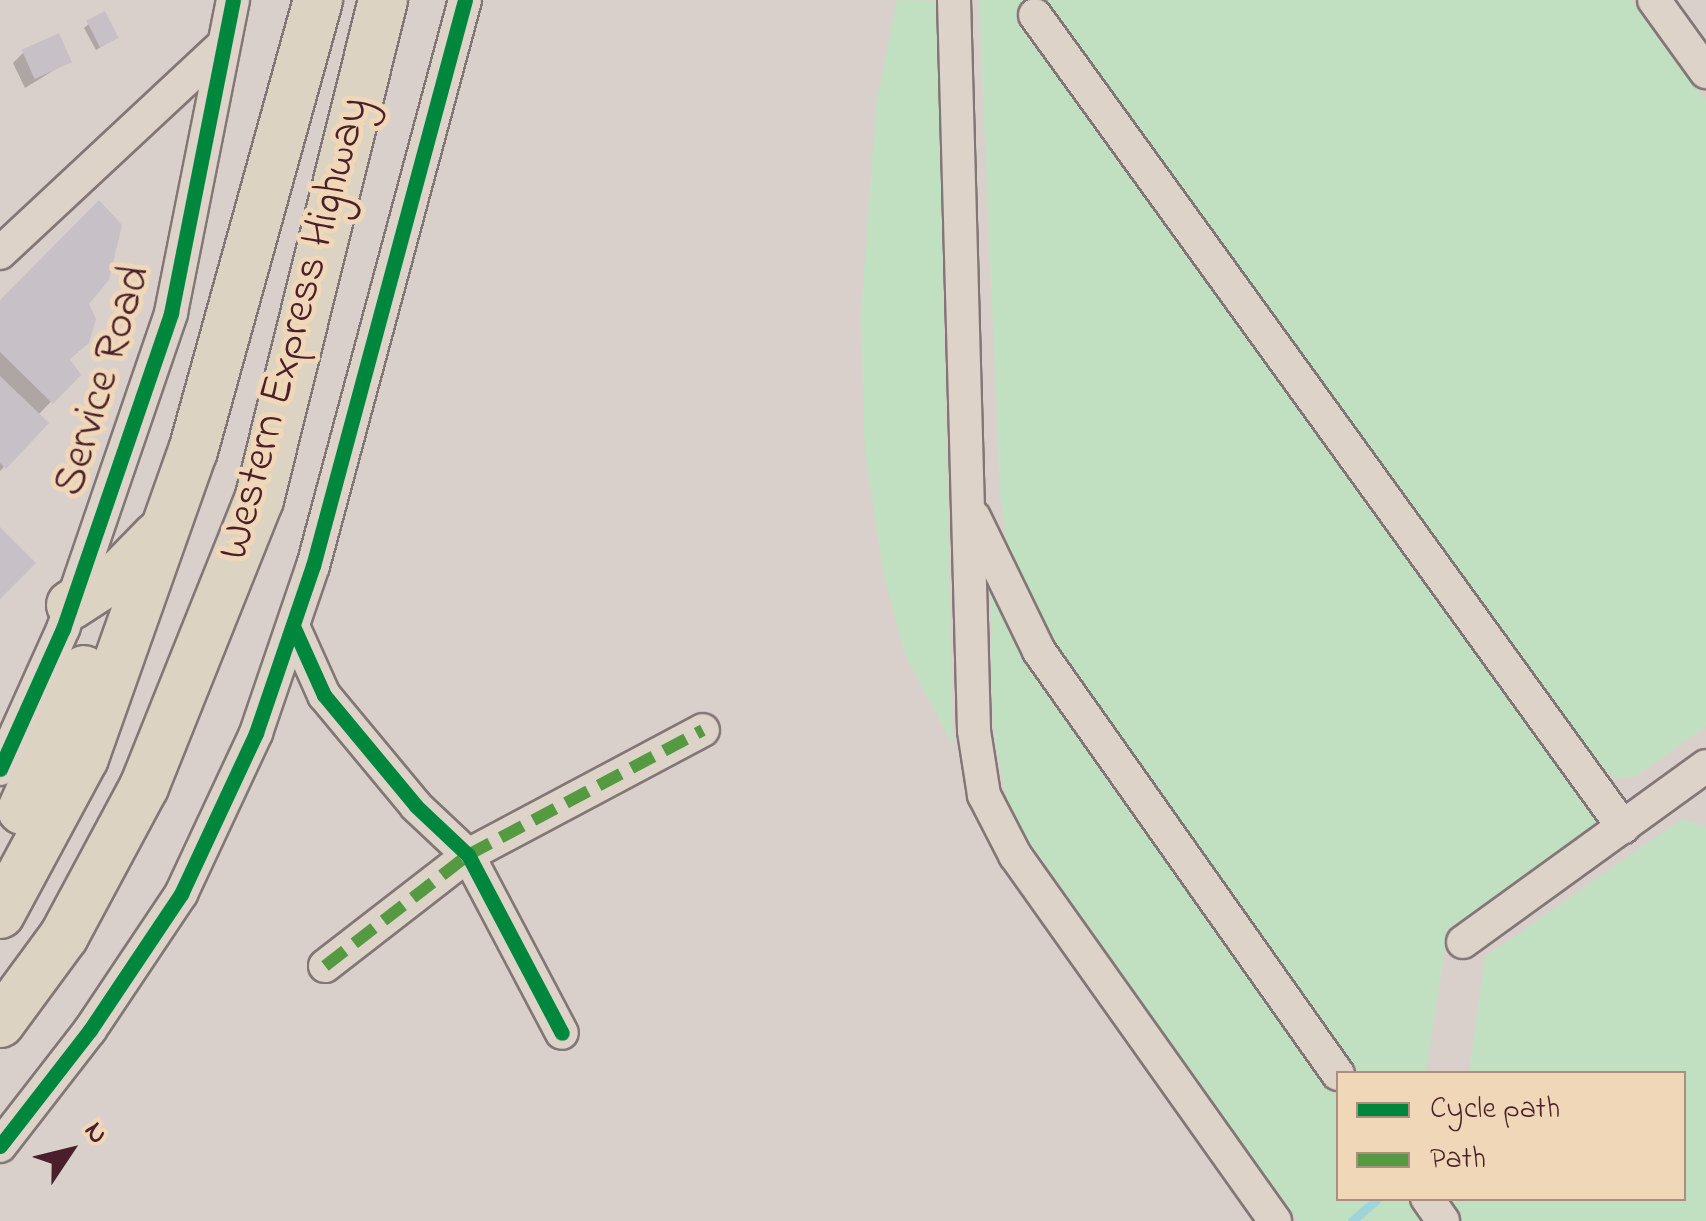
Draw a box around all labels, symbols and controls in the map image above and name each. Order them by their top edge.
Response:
street label: Western Express Highway [208,92,384,566]
street label: Service Road [43,259,165,503]
legend [1336,1071,1686,1201]
text: Cycle path [1430,1088,1560,1132]
north arrow [20,1101,120,1201]
text: N [73,1114,117,1153]
text: Path [1430,1138,1486,1182]

